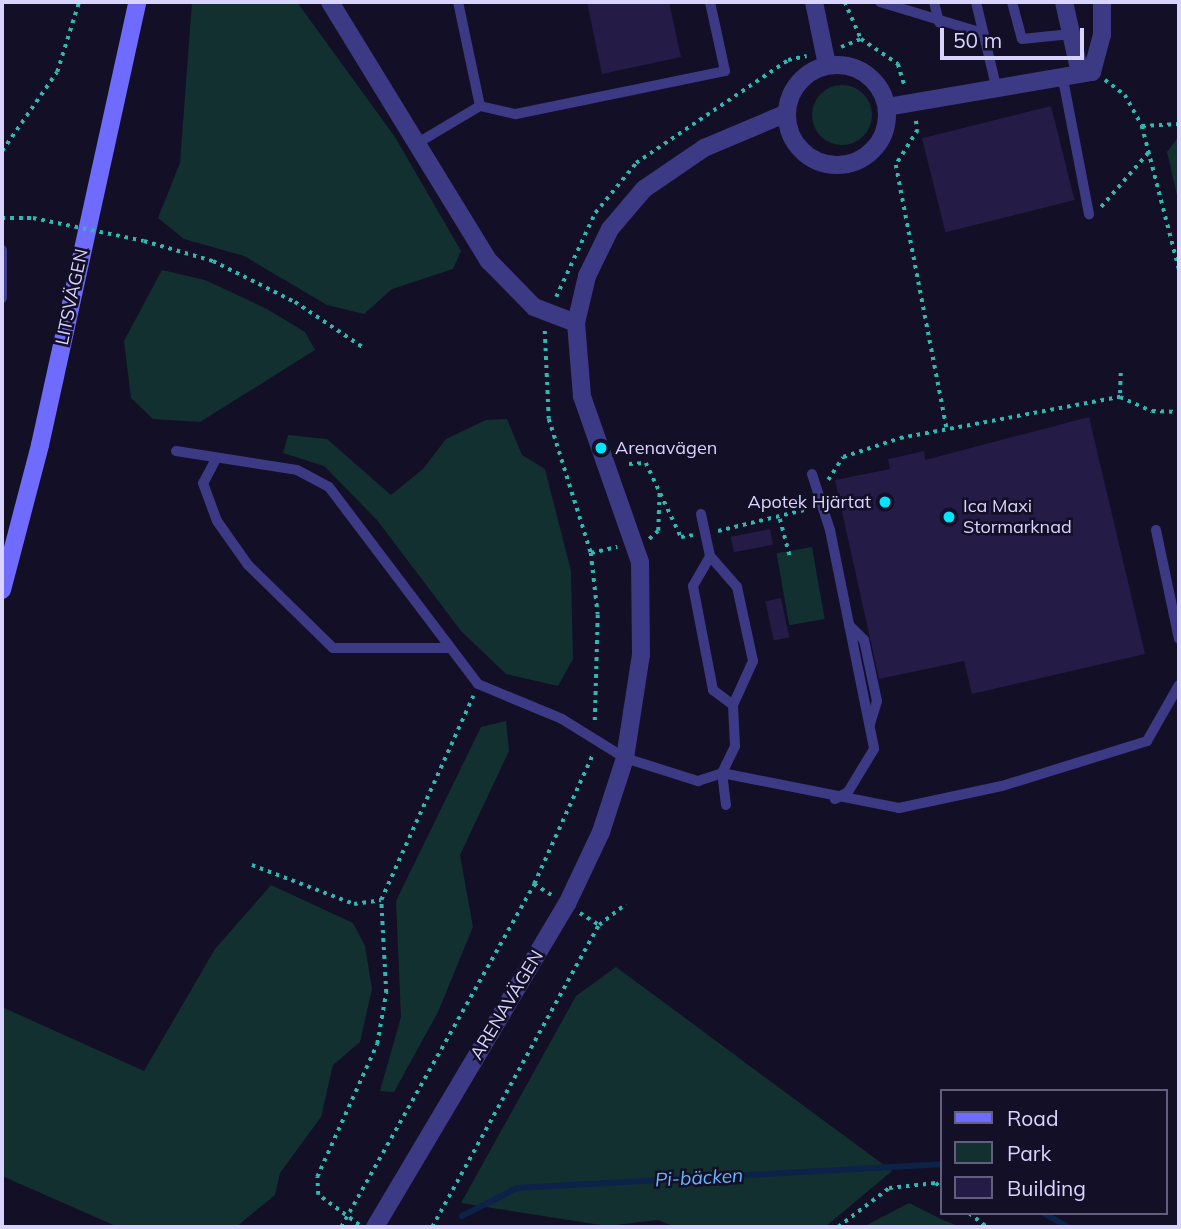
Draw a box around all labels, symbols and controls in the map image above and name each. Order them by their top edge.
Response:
scale bar [943,14,1086,58]
text: 50 m [953,27,1002,53]
street label: LITSVÄGEN [51,247,93,347]
place label: Arenavägen [615,437,717,459]
marker: Arenavägen [593,440,609,456]
place label: Apotek Hjärtat [748,491,871,513]
marker: Apotek Hjärtat [877,494,893,510]
place label: Ica Maxi Stormarknad [963,496,1072,538]
marker: Ica Maxi Stormarknad [941,509,957,525]
street label: ARENAVÄGEN [466,946,548,1064]
legend [940,1089,1167,1215]
text: Road [1007,1105,1058,1131]
text: Park [1007,1140,1051,1166]
water label: Pi-bäcken [654,1164,744,1192]
text: Building [1007,1175,1086,1201]

